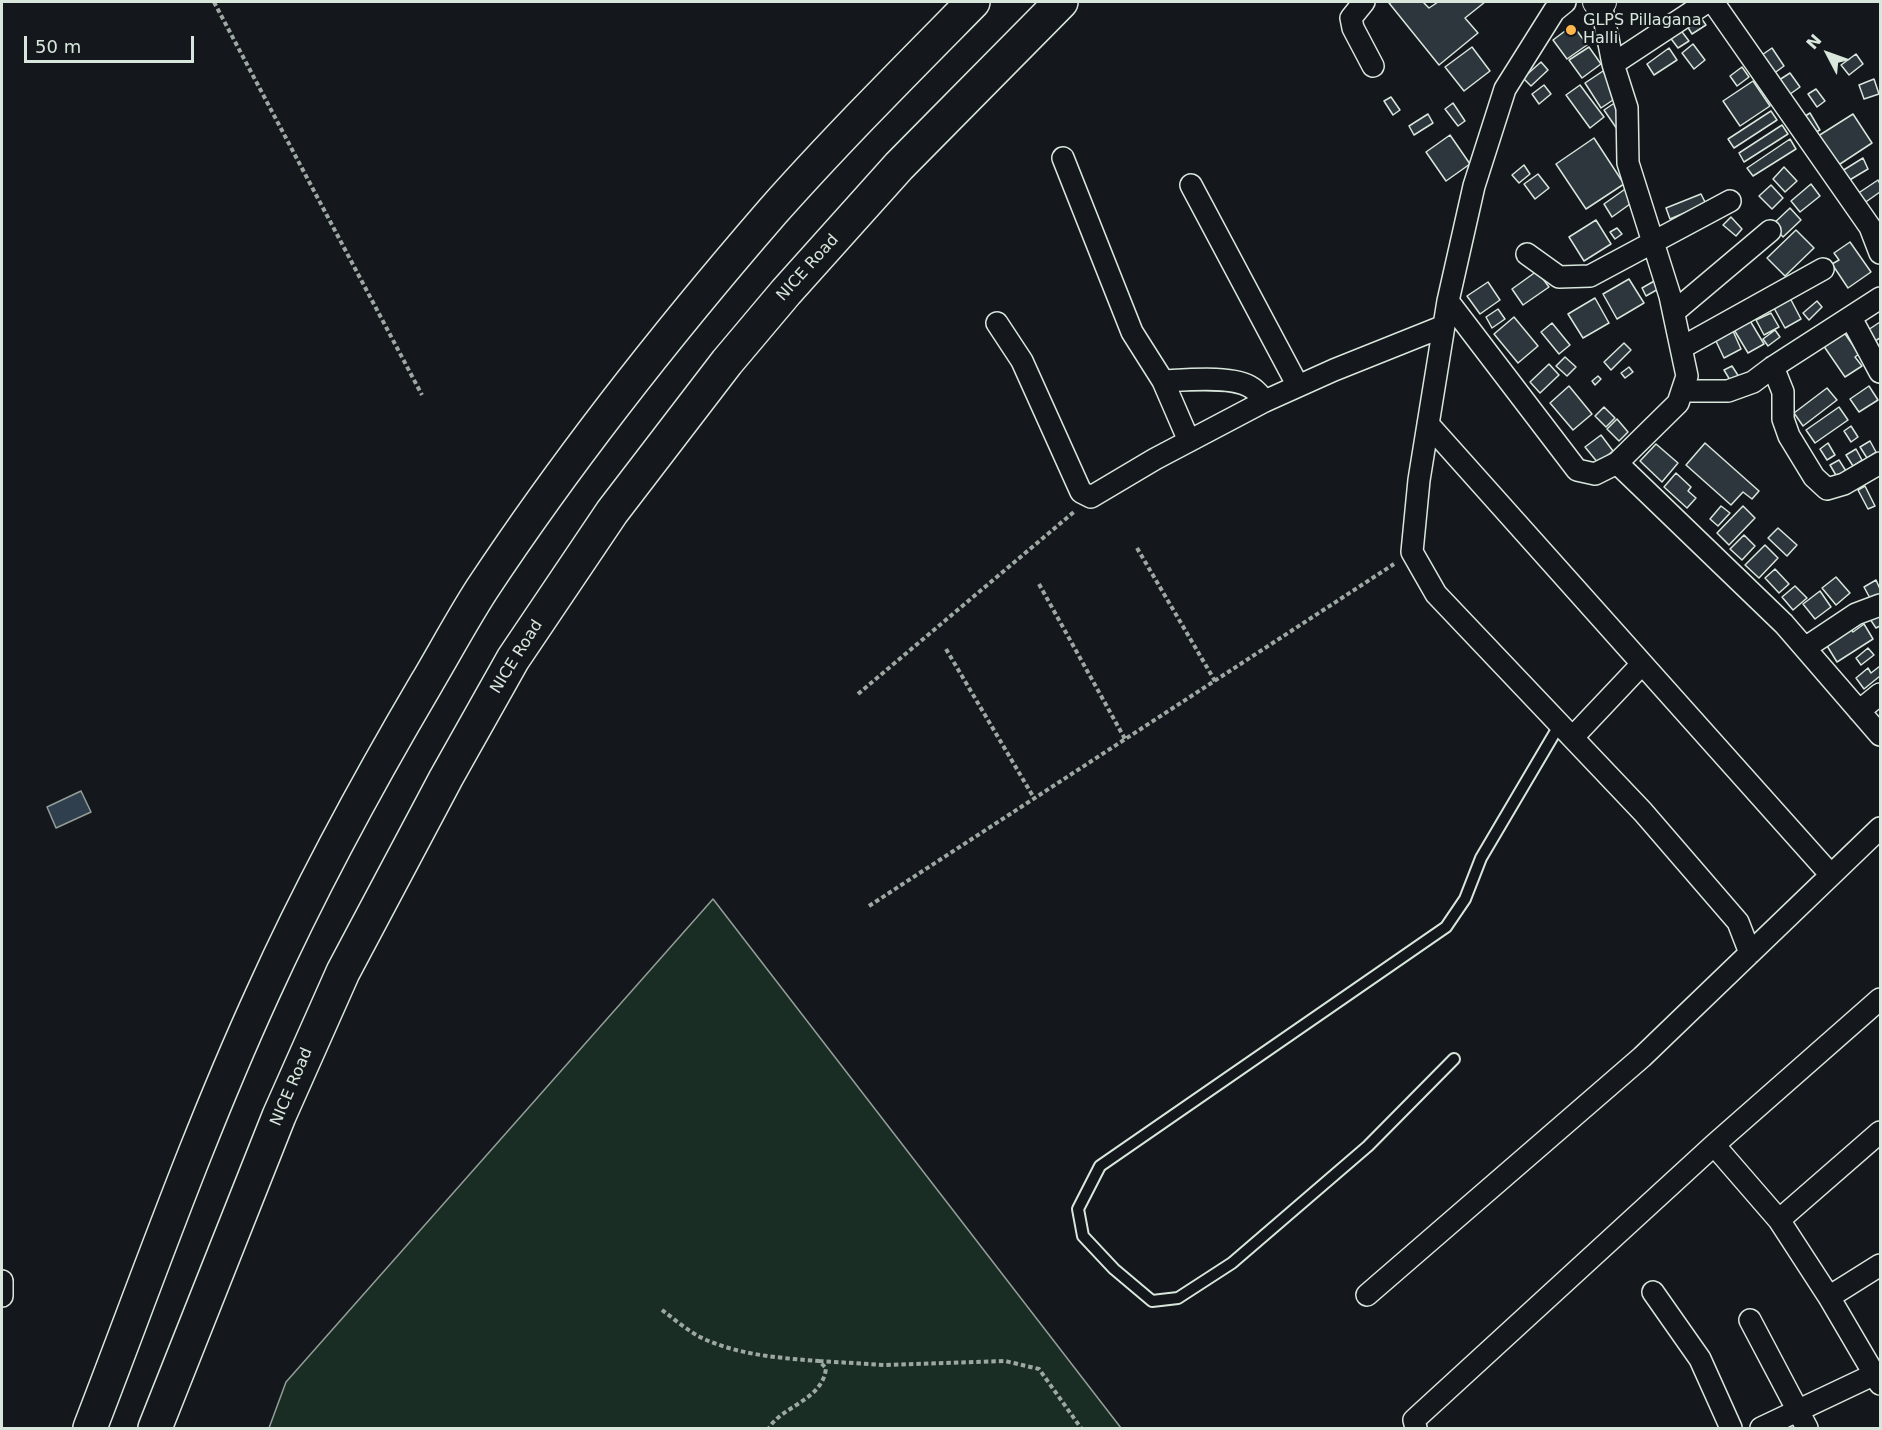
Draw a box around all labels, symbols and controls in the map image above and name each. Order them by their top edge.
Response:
place label: GLPS Pillagana Halli [1583,11,1702,49]
marker: GLPS Pillagana Halli [1564,23,1578,37]
scale bar [27,24,196,62]
north arrow [1798,24,1858,84]
text: N [1802,31,1826,53]
text: 50 m [35,36,81,57]
street label: NICE Road [773,231,843,305]
street label: NICE Road [487,617,547,697]
street label: NICE Road [267,1045,317,1129]

